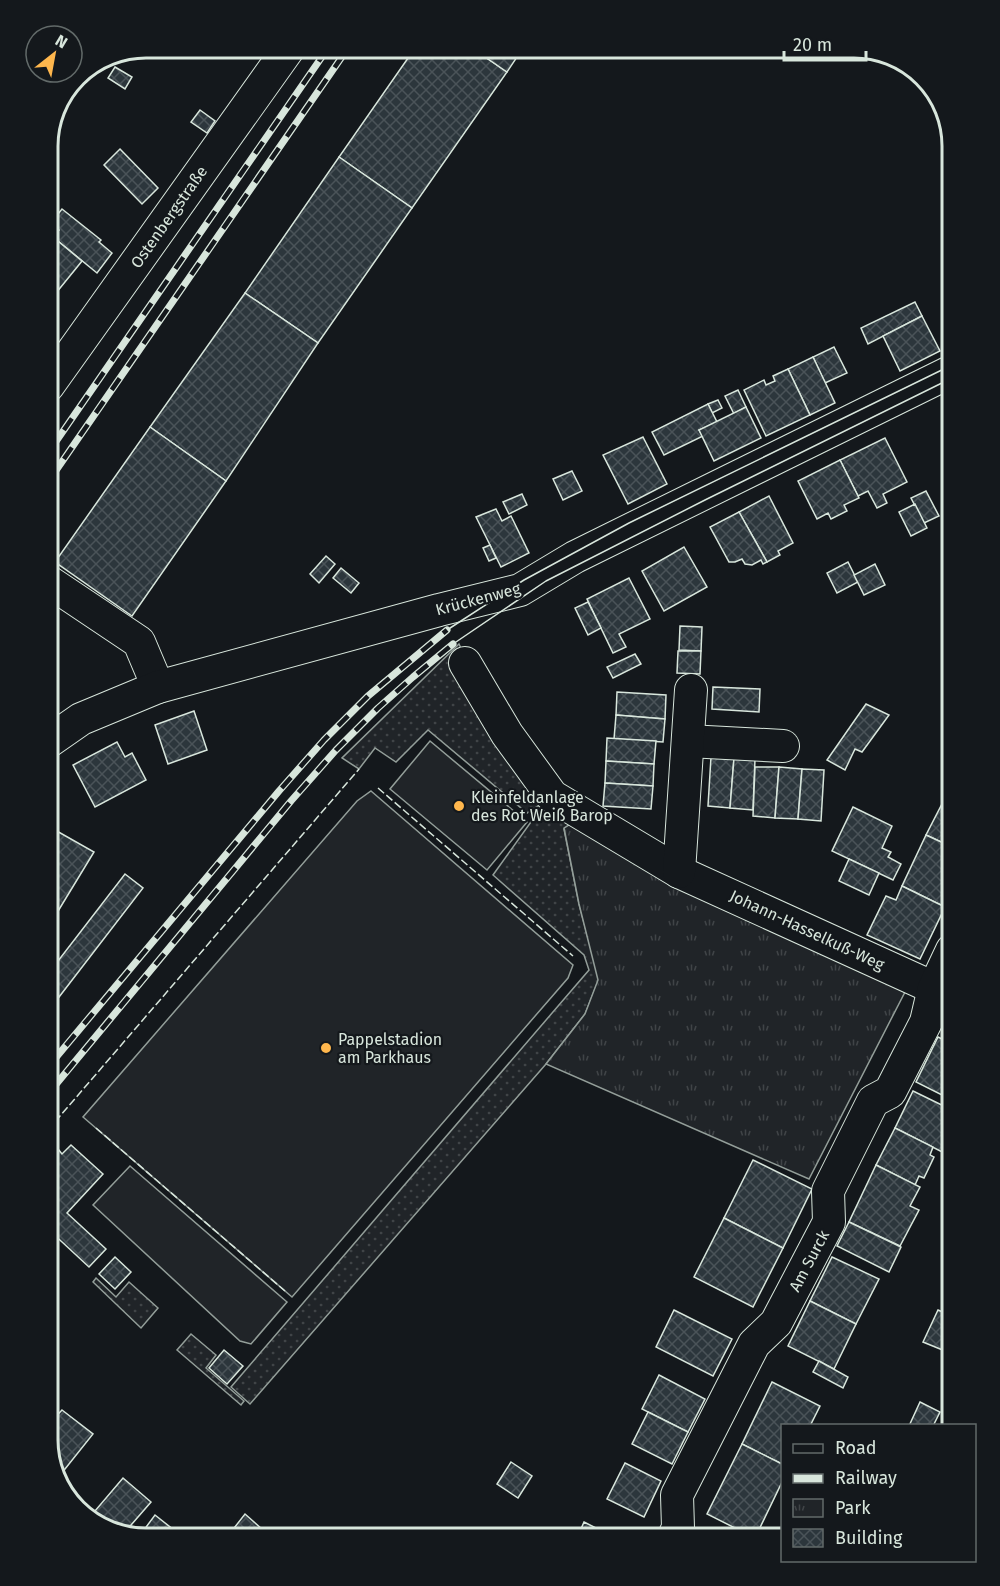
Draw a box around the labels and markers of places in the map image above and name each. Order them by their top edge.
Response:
place label: Kleinfeldanlage des Rot Weiß Barop [471,788,613,825]
marker: Kleinfeldanlage des Rot Weiß Barop [452,799,466,813]
place label: Pappelstadion am Parkhaus [338,1030,442,1067]
marker: Pappelstadion am Parkhaus [319,1041,333,1055]

